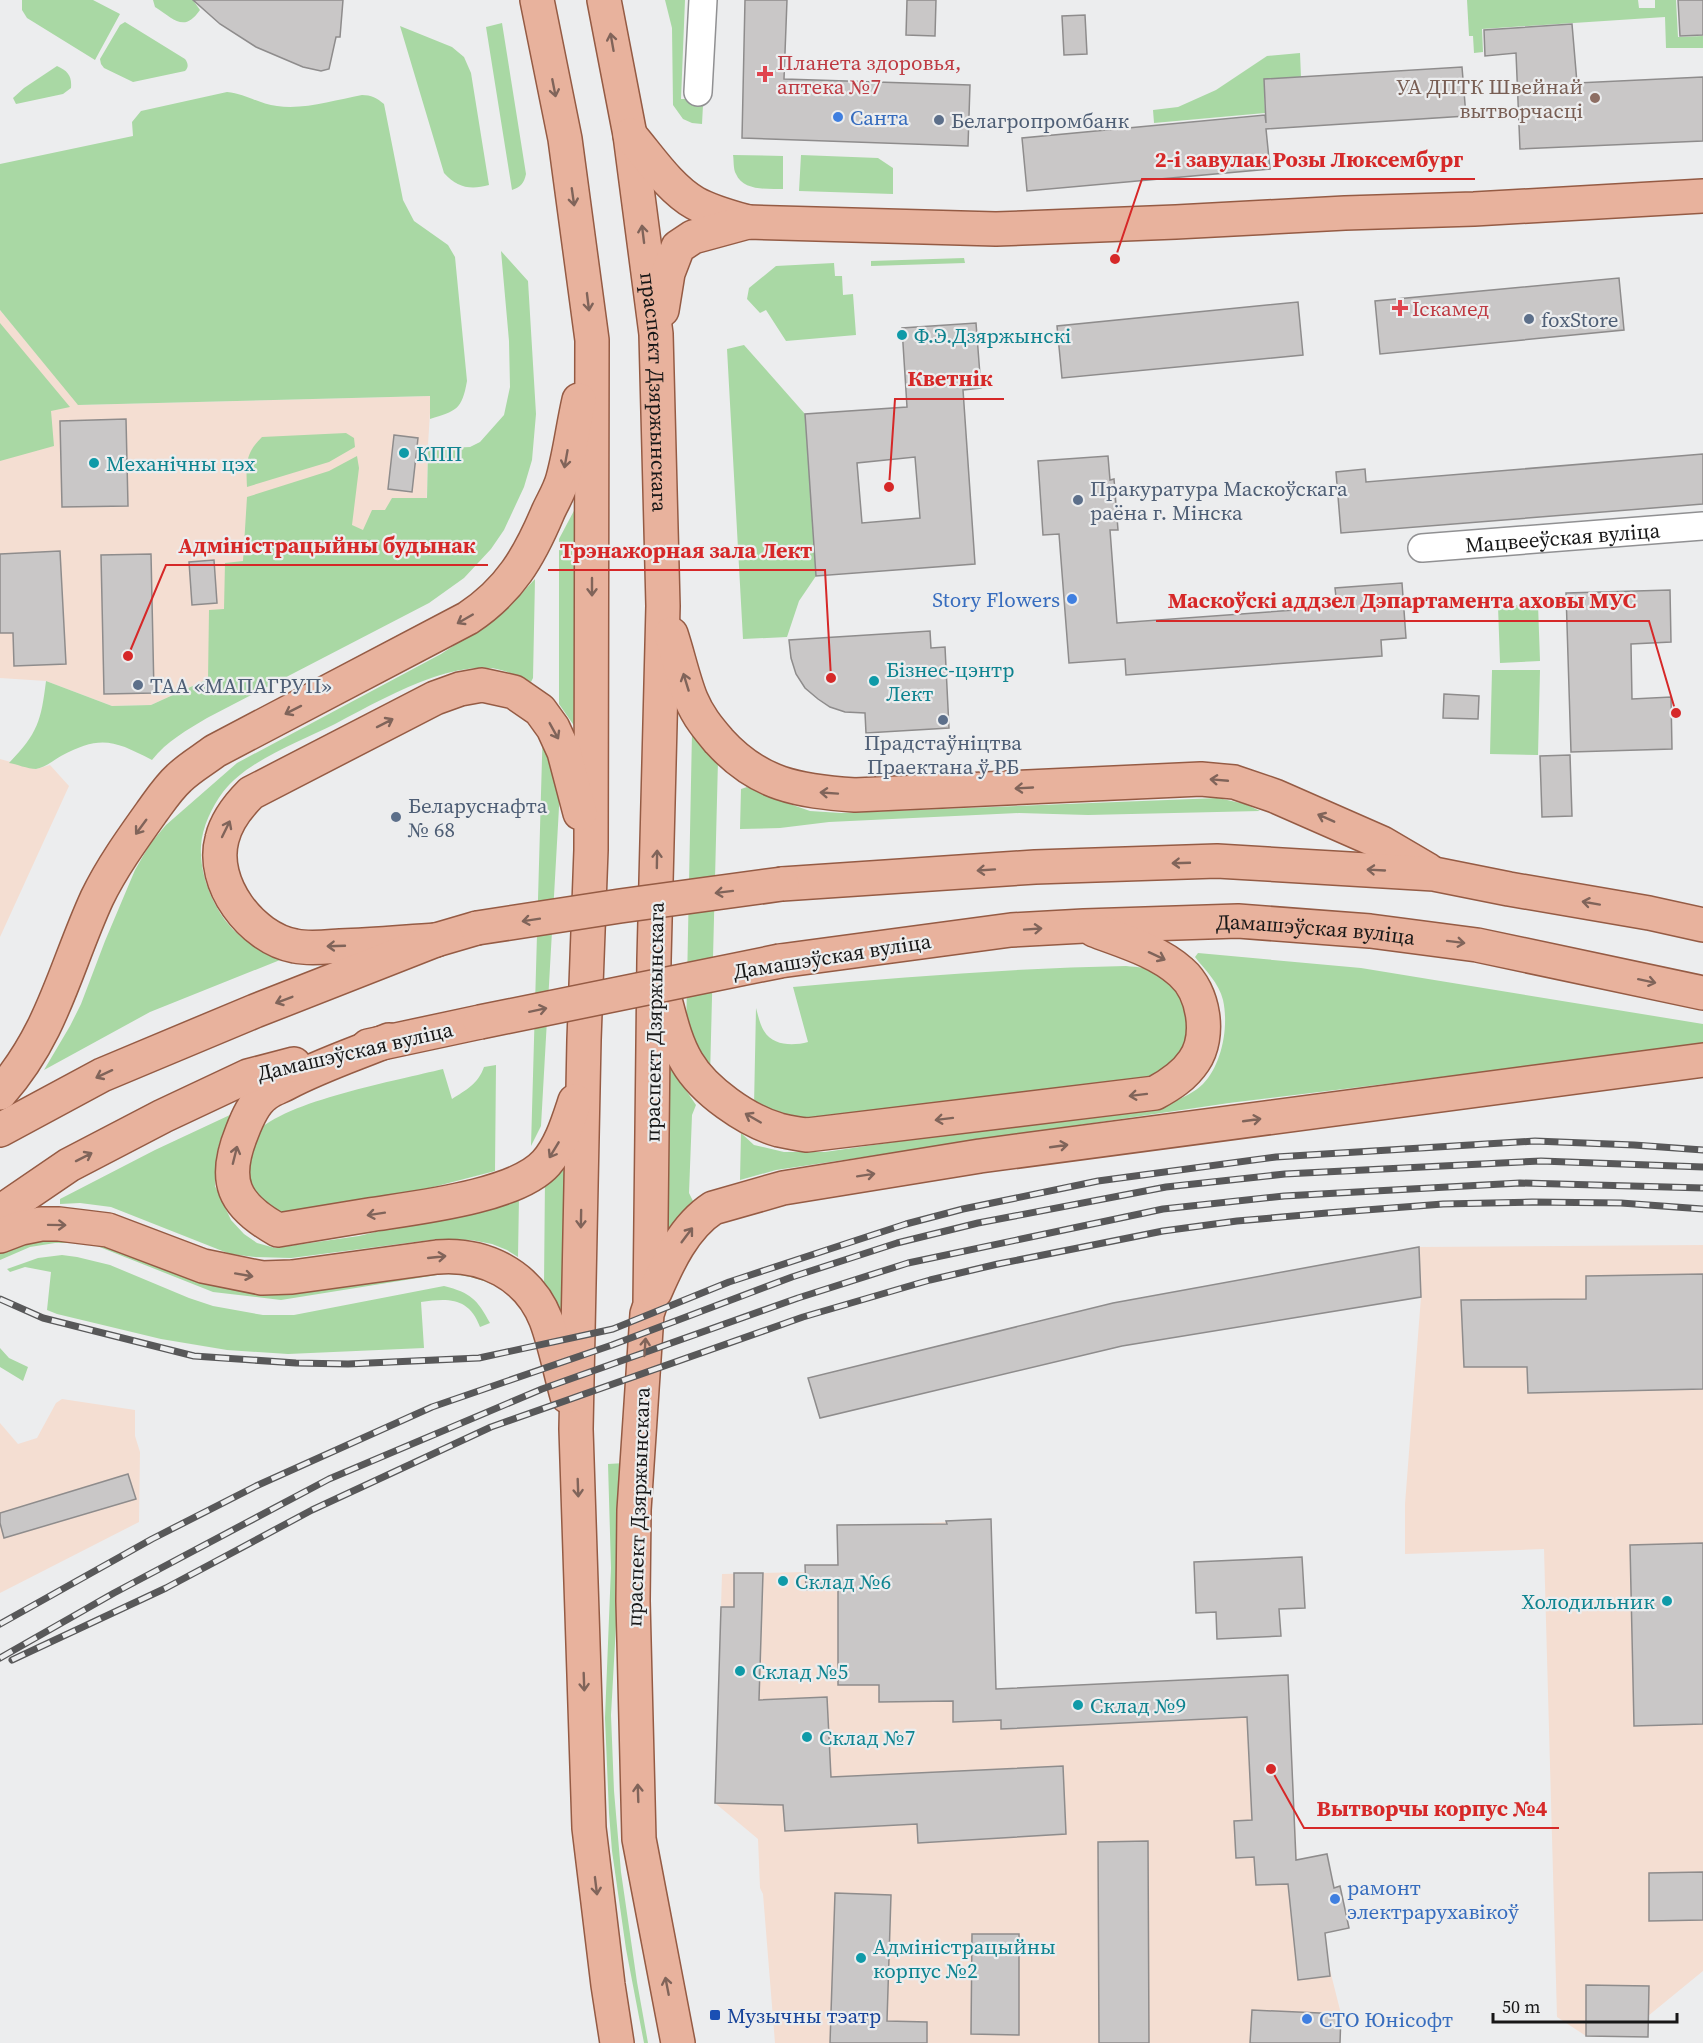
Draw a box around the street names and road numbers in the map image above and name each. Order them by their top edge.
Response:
street label: праспект Дзяржынскага [634,270,675,513]
street label: Мацвееўская вуліца [1464,515,1662,559]
street label: праспект Дзяржынскага [637,901,671,1142]
street label: Дамашэўская вуліца [1215,906,1417,951]
street label: Дамашэўская вуліца [731,926,933,986]
street label: Дамашэўская вуліца [254,1014,456,1088]
street label: праспект Дзяржынскага [619,1386,657,1628]

